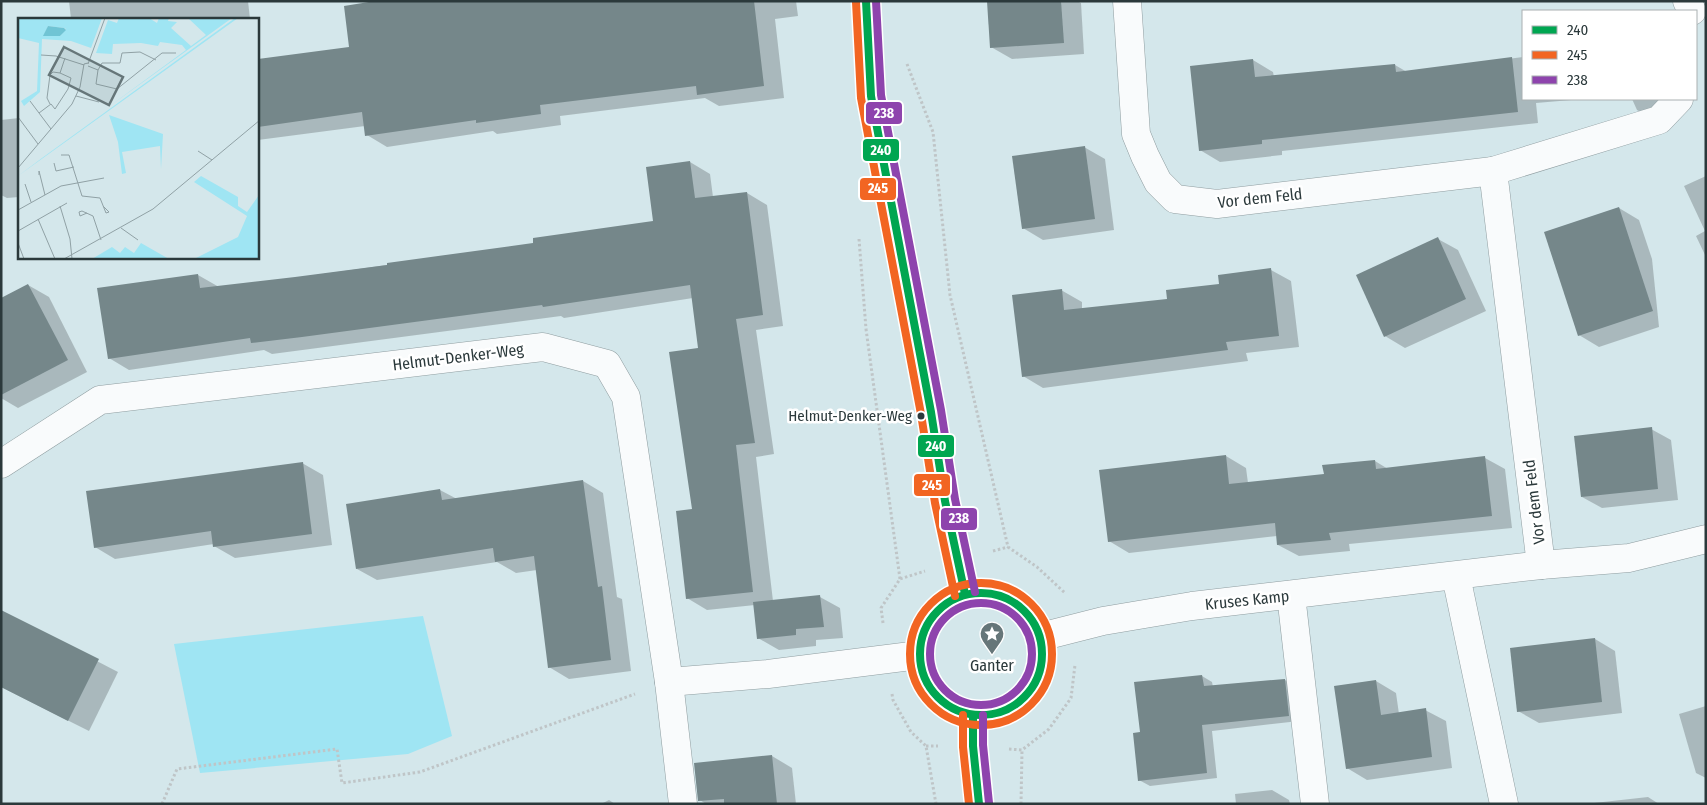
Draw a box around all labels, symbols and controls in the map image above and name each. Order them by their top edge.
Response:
legend [1522,10,1697,100]
inset map [18,18,259,259]
text: 240 [1567,21,1588,39]
text: 245 [1567,46,1587,64]
text: 238 [1567,71,1588,89]
line badge: 238 [865,101,903,125]
text: 238 [873,105,895,122]
line badge: 240 [862,138,900,162]
text: 240 [869,142,892,159]
line badge: 245 [859,177,897,201]
text: 245 [867,180,888,197]
street label: Vor dem Feld [1217,184,1303,212]
street label: Helmut-Denker-Weg [391,339,525,374]
place label: Helmut-Denker-Weg [788,407,912,425]
marker: Helmut-Denker-Weg [916,411,926,421]
line badge: 240 [917,434,955,458]
text: 240 [924,438,947,455]
street label: Vor dem Feld [1519,459,1549,545]
line badge: 245 [913,473,951,497]
text: 245 [921,477,942,494]
line badge: 238 [940,507,978,531]
text: 238 [948,510,970,527]
street label: Kruses Kamp [1204,586,1290,614]
place icon: Ganter [979,621,1005,655]
place label: Ganter [970,656,1014,675]

